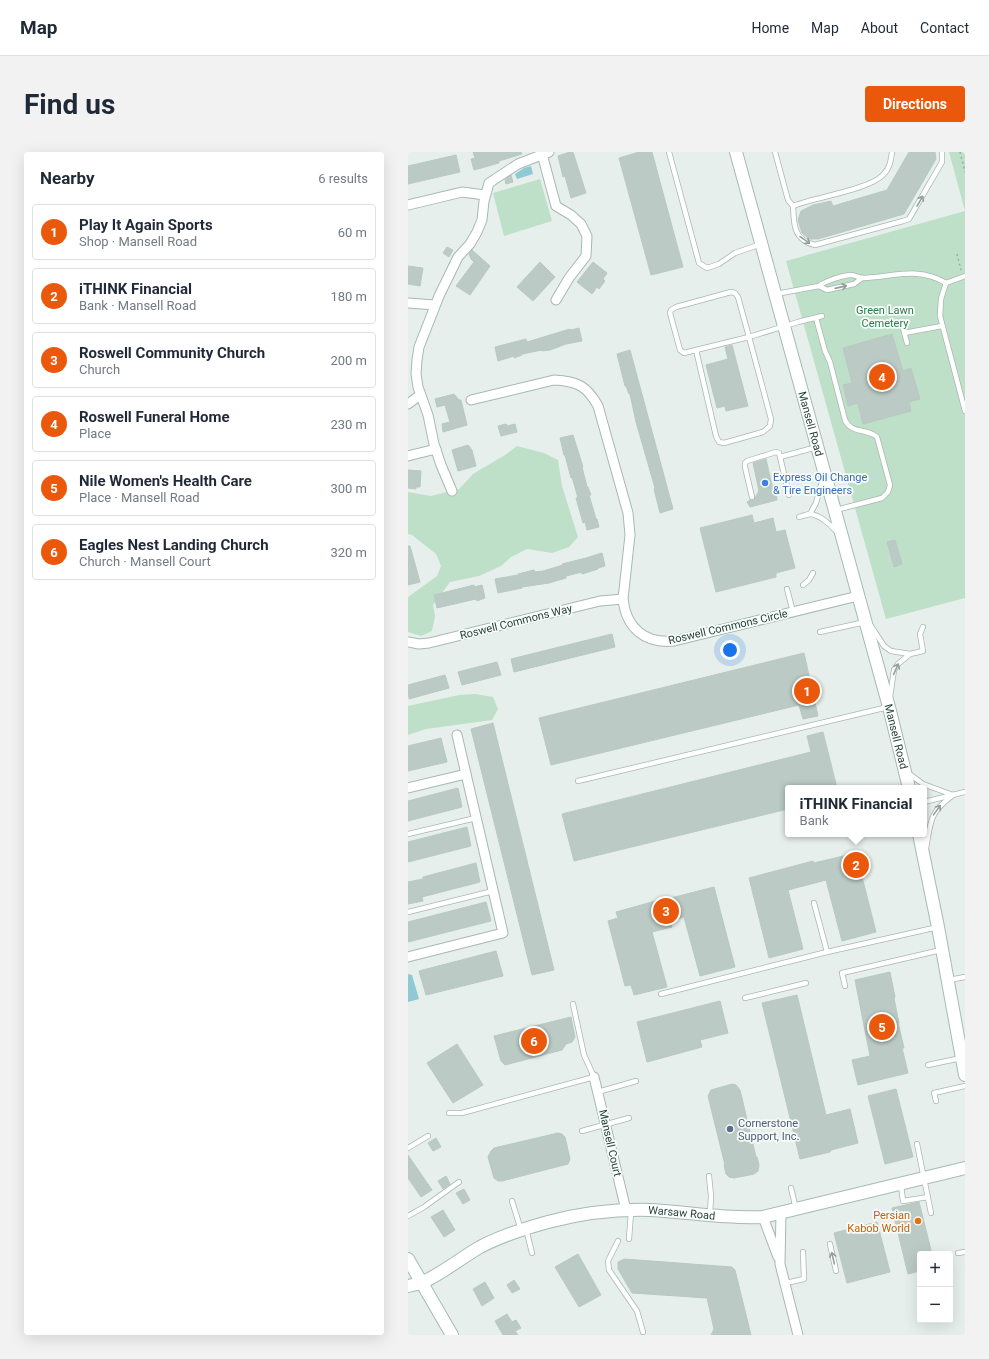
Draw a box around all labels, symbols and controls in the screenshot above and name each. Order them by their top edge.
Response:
text: Map [20,16,58,39]
text: Home [751,20,789,36]
text: Map [811,20,839,36]
text: About [861,20,898,36]
text: Contact [920,20,969,36]
button: Directions [865,86,965,122]
text: Find us [24,88,115,121]
text: Nearby [40,168,95,188]
text: 6 results [318,171,368,186]
one-way arrow [916,195,924,207]
text: Play It Again Sports [79,216,213,234]
text: 1 [50,225,58,240]
text: 60 m [338,225,367,240]
text: Shop · Mansell Road [79,234,197,249]
one-way arrow [799,236,810,244]
text: iTHINK Financial [79,280,192,298]
one-way arrow [834,283,847,290]
text: 2 [50,289,58,304]
text: 180 m [330,289,367,304]
text: Bank · Mansell Road [79,298,196,313]
park label: Green Lawn Cemetery [856,304,914,330]
text: Roswell Community Church [79,344,265,362]
text: 3 [50,353,58,368]
text: 200 m [330,353,367,368]
text: Church [79,362,120,377]
pin: 4 [869,362,895,392]
street label: Mansell Road [796,390,826,458]
text: Roswell Funeral Home [79,408,230,426]
text: 4 [50,417,58,432]
text: 230 m [330,417,367,432]
text: Place [79,426,111,441]
place label: Express Oil Change & Tire Engineers [773,471,868,497]
text: Nile Women's Health Care [79,472,252,490]
marker: Express Oil Change & Tire Engineers [760,478,770,488]
text: 5 [50,481,58,496]
text: 300 m [330,481,367,496]
text: Place · Mansell Road [79,490,200,505]
text: Eagles Nest Landing Church [79,536,269,554]
text: 6 [50,545,58,560]
text: 320 m [330,545,367,560]
text: Church · Mansell Court [79,554,211,569]
street label: Roswell Commons Way [459,602,574,642]
street label: Roswell Commons Circle [667,607,789,647]
your location [720,640,740,660]
one-way arrow [893,664,900,676]
pin: 1 [794,676,820,706]
street label: Mansell Road [882,703,911,770]
popup [785,785,927,837]
text: iTHINK Financial [800,795,912,813]
one-way arrow [933,805,941,816]
text: Bank [800,813,828,828]
pin: 2 [843,850,869,880]
pin: 3 [653,896,679,926]
pin: 5 [869,1012,895,1042]
pin: 6 [521,1026,547,1056]
street label: Mansell Court [596,1108,624,1178]
place label: Cornerstone Support, Inc. [738,1117,800,1143]
marker: Cornerstone Support, Inc. [725,1124,735,1134]
street label: Warsaw Road [648,1203,716,1222]
place label: Persian Kabob World [847,1209,910,1235]
marker: Persian Kabob World [913,1216,923,1226]
one-way arrow [828,1251,836,1264]
map controls [917,1251,953,1323]
button: + [917,1251,953,1287]
button: − [917,1287,953,1323]

